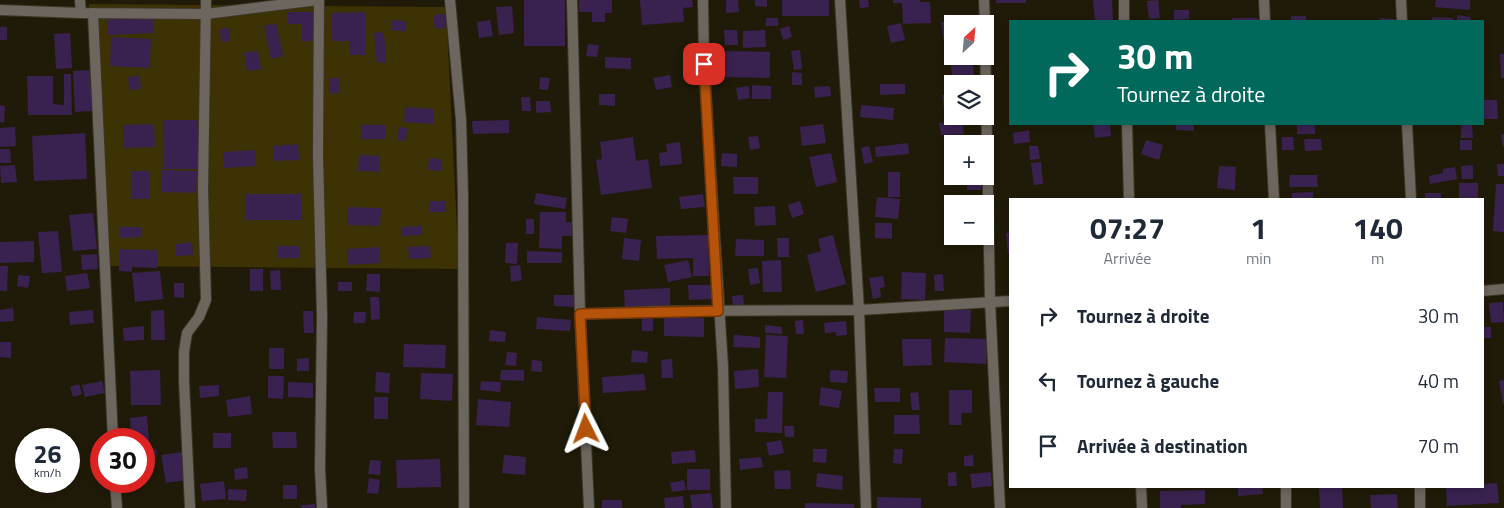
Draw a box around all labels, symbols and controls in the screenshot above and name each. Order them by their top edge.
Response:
north arrow [944,15,994,65]
map controls [944,15,994,245]
text: 30 m [1117,29,1193,83]
icon: right [1034,40,1099,105]
pin [683,43,725,85]
icon: arrive [690,50,718,78]
button: layers [944,75,994,125]
text: Tournez à droite [1117,77,1265,111]
button: + [944,135,994,185]
button: − [944,195,994,245]
text: 07:27 [1090,205,1165,251]
text: 1 [1250,205,1267,251]
text: 140 [1353,205,1403,251]
text: Arrivée [1104,246,1151,270]
text: min [1246,246,1271,270]
text: m [1371,246,1384,270]
text: Tournez à droite [1077,301,1209,330]
text: 30 m [1418,301,1459,330]
icon: right [1034,302,1062,330]
text: Tournez à gauche [1077,366,1219,395]
text: 40 m [1418,366,1459,395]
icon: left [1034,367,1062,395]
position arrow [559,402,611,454]
speed limit sign: 30 [90,428,155,493]
text: Arrivée à destination [1077,431,1248,460]
text: 70 m [1418,431,1459,460]
icon: arrive [1034,432,1062,460]
text: 26 [33,435,62,473]
text: km/h [34,463,61,482]

